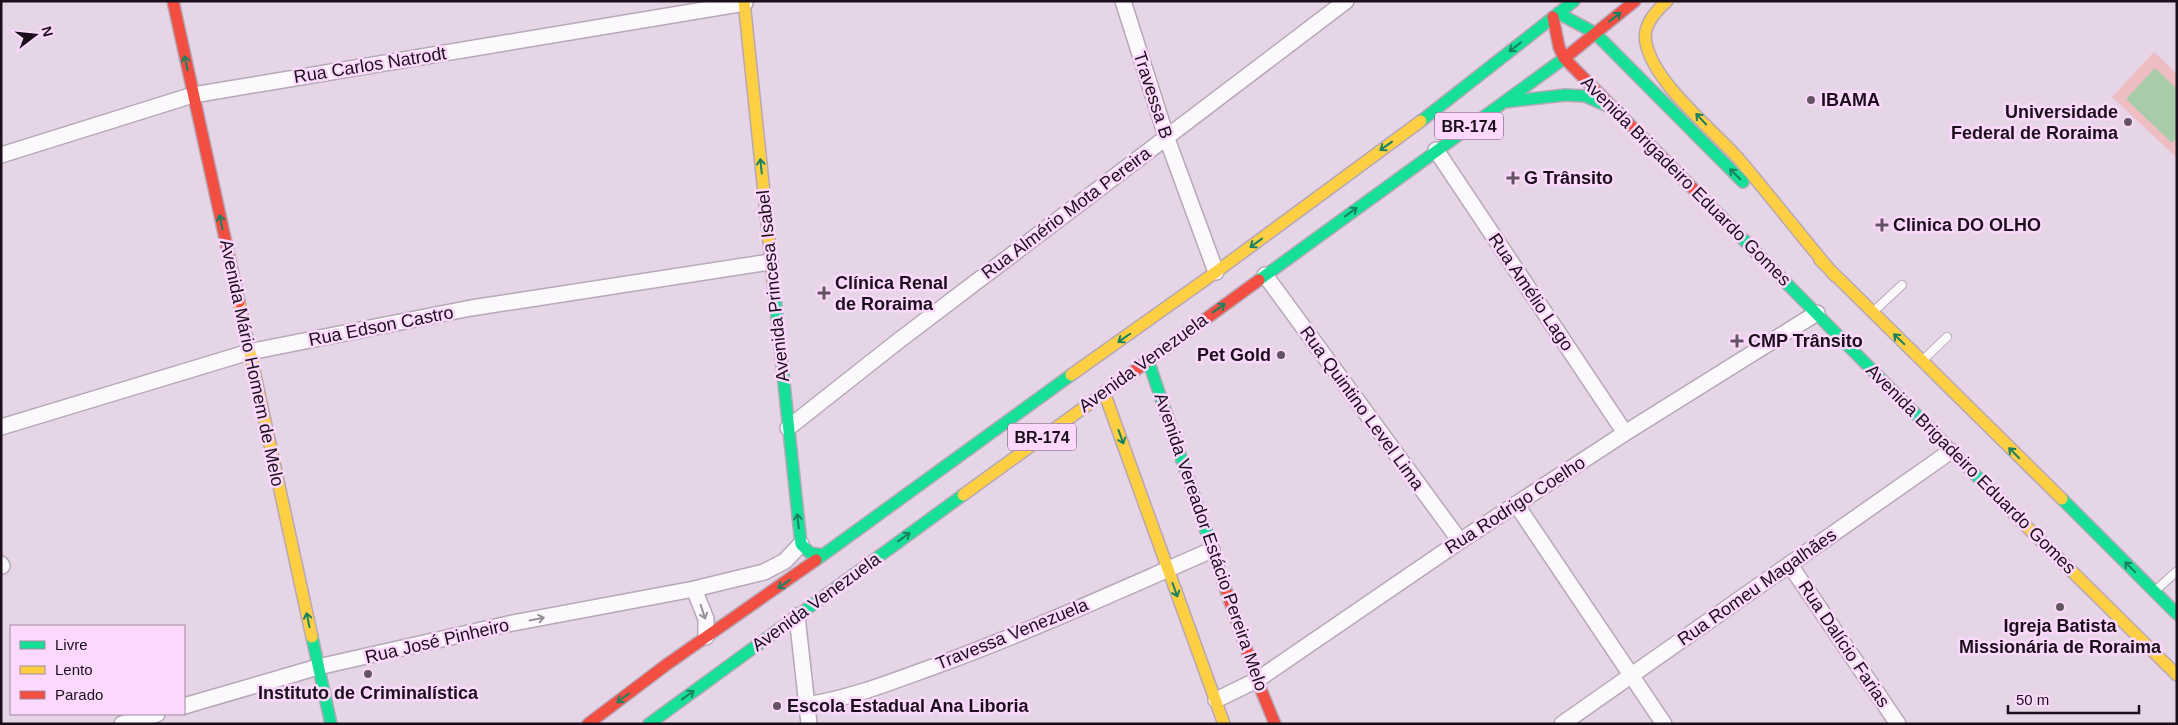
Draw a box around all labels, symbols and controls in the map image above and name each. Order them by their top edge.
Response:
north arrow [10,10,60,60]
one-way arrow [1608,12,1622,22]
text: N [38,24,57,38]
one-way arrow [1508,42,1522,52]
street label: Rua Carlos Natrodt [292,43,448,87]
street label: Travessa B [1130,49,1176,141]
one-way arrow [181,55,190,71]
street label: Avenida Brigadeiro Eduardo Gomes [1577,72,1795,290]
place label: IBAMA [1821,90,1880,110]
marker: IBAMA [1805,94,1817,106]
place label: Universidade Federal de Roraima [1951,102,2119,143]
road number: BR-174 [1435,112,1503,140]
one-way arrow [1695,112,1707,125]
marker: Universidade Federal de Roraima [2122,116,2134,128]
one-way arrow [1380,141,1393,152]
street label: Rua Almério Mota Pereira [978,142,1155,283]
one-way arrow [756,158,765,174]
place label: G Trânsito [1524,168,1613,188]
one-way arrow [1729,168,1741,180]
marker: G Trânsito [1506,171,1520,185]
street label: Avenida Princesa Isabel [753,189,793,383]
one-way arrow [1344,207,1358,217]
one-way arrow [216,214,225,230]
place label: Clinica DO OLHO [1893,215,2041,235]
marker: Clinica DO OLHO [1875,218,1889,232]
street label: Rua Amélio Lago [1484,230,1578,354]
street label: Avenida Mário Homem de Melo [216,238,288,488]
one-way arrow [1249,238,1263,248]
place label: Clínica Renal de Roraima [835,273,948,314]
marker: Clínica Renal de Roraima [817,286,831,300]
street label: Rua Edson Castro [307,302,455,350]
one-way arrow [1212,302,1226,313]
street label: Avenida Venezuela [1075,309,1212,416]
street label: Rua Quintino Level Lima [1296,322,1429,494]
place label: CMP Trânsito [1748,331,1863,351]
one-way arrow [1117,333,1131,343]
one-way arrow [1893,333,1905,345]
marker: CMP Trânsito [1730,334,1744,348]
place label: Pet Gold [1197,345,1271,365]
marker: Pet Gold [1275,349,1287,361]
street label: Avenida Brigadeiro Eduardo Gomes [1862,360,2080,578]
street label: Avenida Vereador Estácio Pereira Melo [1150,390,1272,694]
road number: BR-174 [1008,424,1076,451]
one-way arrow [1117,429,1126,445]
one-way arrow [2008,447,2021,459]
street label: Rua Rodrigo Coelho [1441,452,1589,558]
one-way arrow [793,514,803,530]
street label: Rua Romeu Magalhães [1674,525,1840,649]
one-way arrow [897,532,910,543]
street label: Avenida Venezuela [748,548,885,655]
one-way arrow [2124,561,2136,574]
street label: Rua Dalício Farias [1794,577,1894,711]
one-way arrow [777,579,791,589]
one-way arrow [1171,582,1180,598]
street label: Travessa Venezuela [933,594,1092,674]
marker: Igreja Batista Missionária de Roraima [2054,601,2066,613]
one-way arrow [699,604,708,620]
one-way arrow [303,612,312,628]
one-way arrow [529,614,545,623]
street label: Rua José Pinheiro [363,615,511,667]
place label: Igreja Batista Missionária de Roraima [1959,616,2162,657]
legend [10,625,185,715]
text: Livre [55,636,88,653]
text: Lento [55,661,93,678]
marker: Instituto de Criminalística [362,668,374,680]
scale bar [2008,682,2139,714]
place label: Instituto de Criminalística [258,683,479,703]
text: Parado [55,686,103,703]
one-way arrow [681,690,695,700]
text: 50 m [2016,691,2049,708]
one-way arrow [616,693,630,703]
place label: Escola Estadual Ana Liboria [787,696,1029,716]
marker: Escola Estadual Ana Liboria [771,700,783,712]

